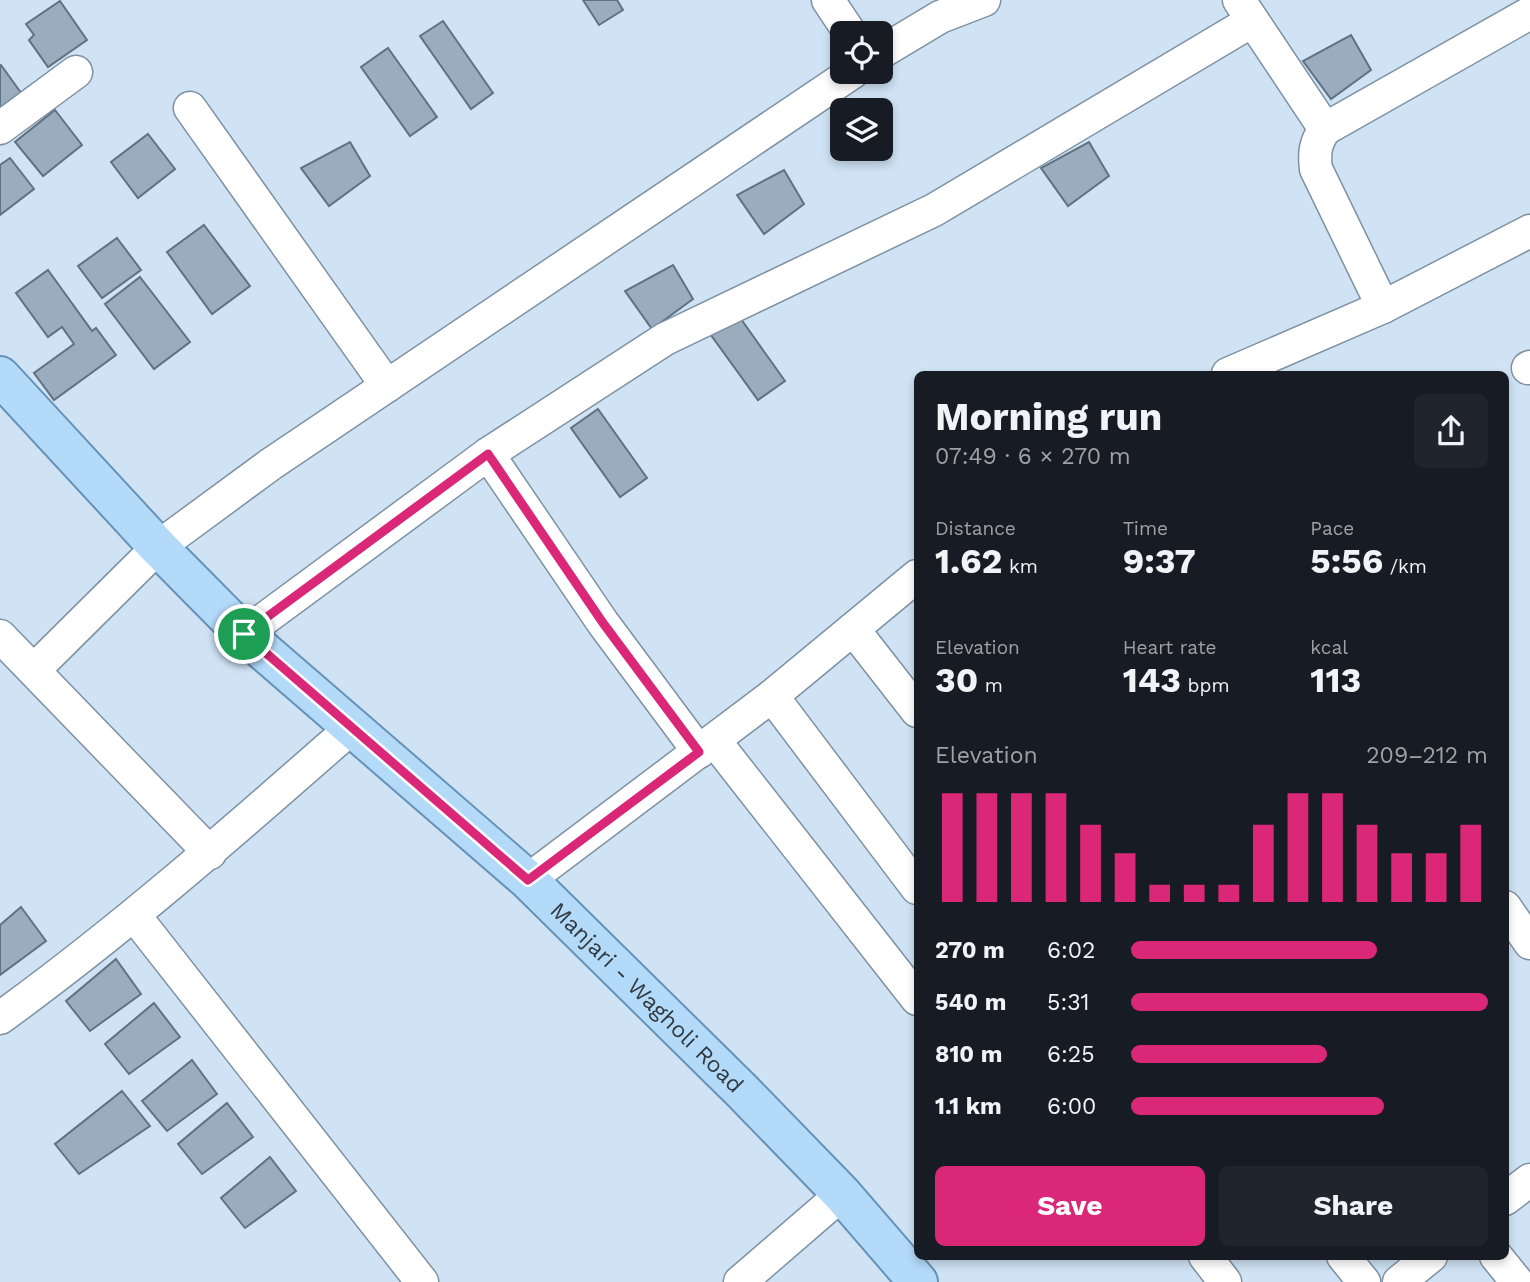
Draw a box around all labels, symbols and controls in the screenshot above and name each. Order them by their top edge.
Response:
map controls [830,21,893,161]
button: locate [830,21,893,84]
button: layers [830,98,893,161]
button: share [1414,394,1488,468]
text: Morning run [935,395,1162,439]
text: 07:49 · 6 × 270 m [935,443,1131,470]
text: Distance [935,517,1016,540]
text: Time [1123,517,1168,540]
text: Pace [1310,517,1354,540]
text: 1.62 [935,540,1002,582]
text: 9:37 [1123,540,1196,582]
text: 5:56 [1310,540,1383,582]
text: km [1002,555,1038,578]
text: /km [1383,555,1427,578]
pin [214,604,274,664]
icon: arrive [225,615,263,653]
text: Elevation [935,636,1020,659]
text: Heart rate [1123,636,1217,659]
text: kcal [1310,636,1348,659]
text: 30 [935,659,978,701]
text: 143 [1123,659,1181,701]
text: 113 [1310,659,1361,701]
text: m [978,674,1003,697]
text: bpm [1181,674,1230,697]
text: Elevation [935,742,1038,769]
text: 209–212 m [1366,742,1488,769]
street label: Manjari - Wagholi Road [545,897,749,1099]
text: 270 m [935,937,1005,964]
text: 6:02 [1047,937,1096,964]
text: 540 m [935,989,1006,1016]
text: 5:31 [1047,989,1090,1016]
text: 810 m [935,1041,1002,1068]
text: 6:25 [1047,1041,1095,1068]
text: 1.1 km [935,1093,1002,1120]
text: 6:00 [1047,1093,1096,1120]
button: Save [935,1166,1205,1246]
button: Share [1219,1166,1488,1246]

